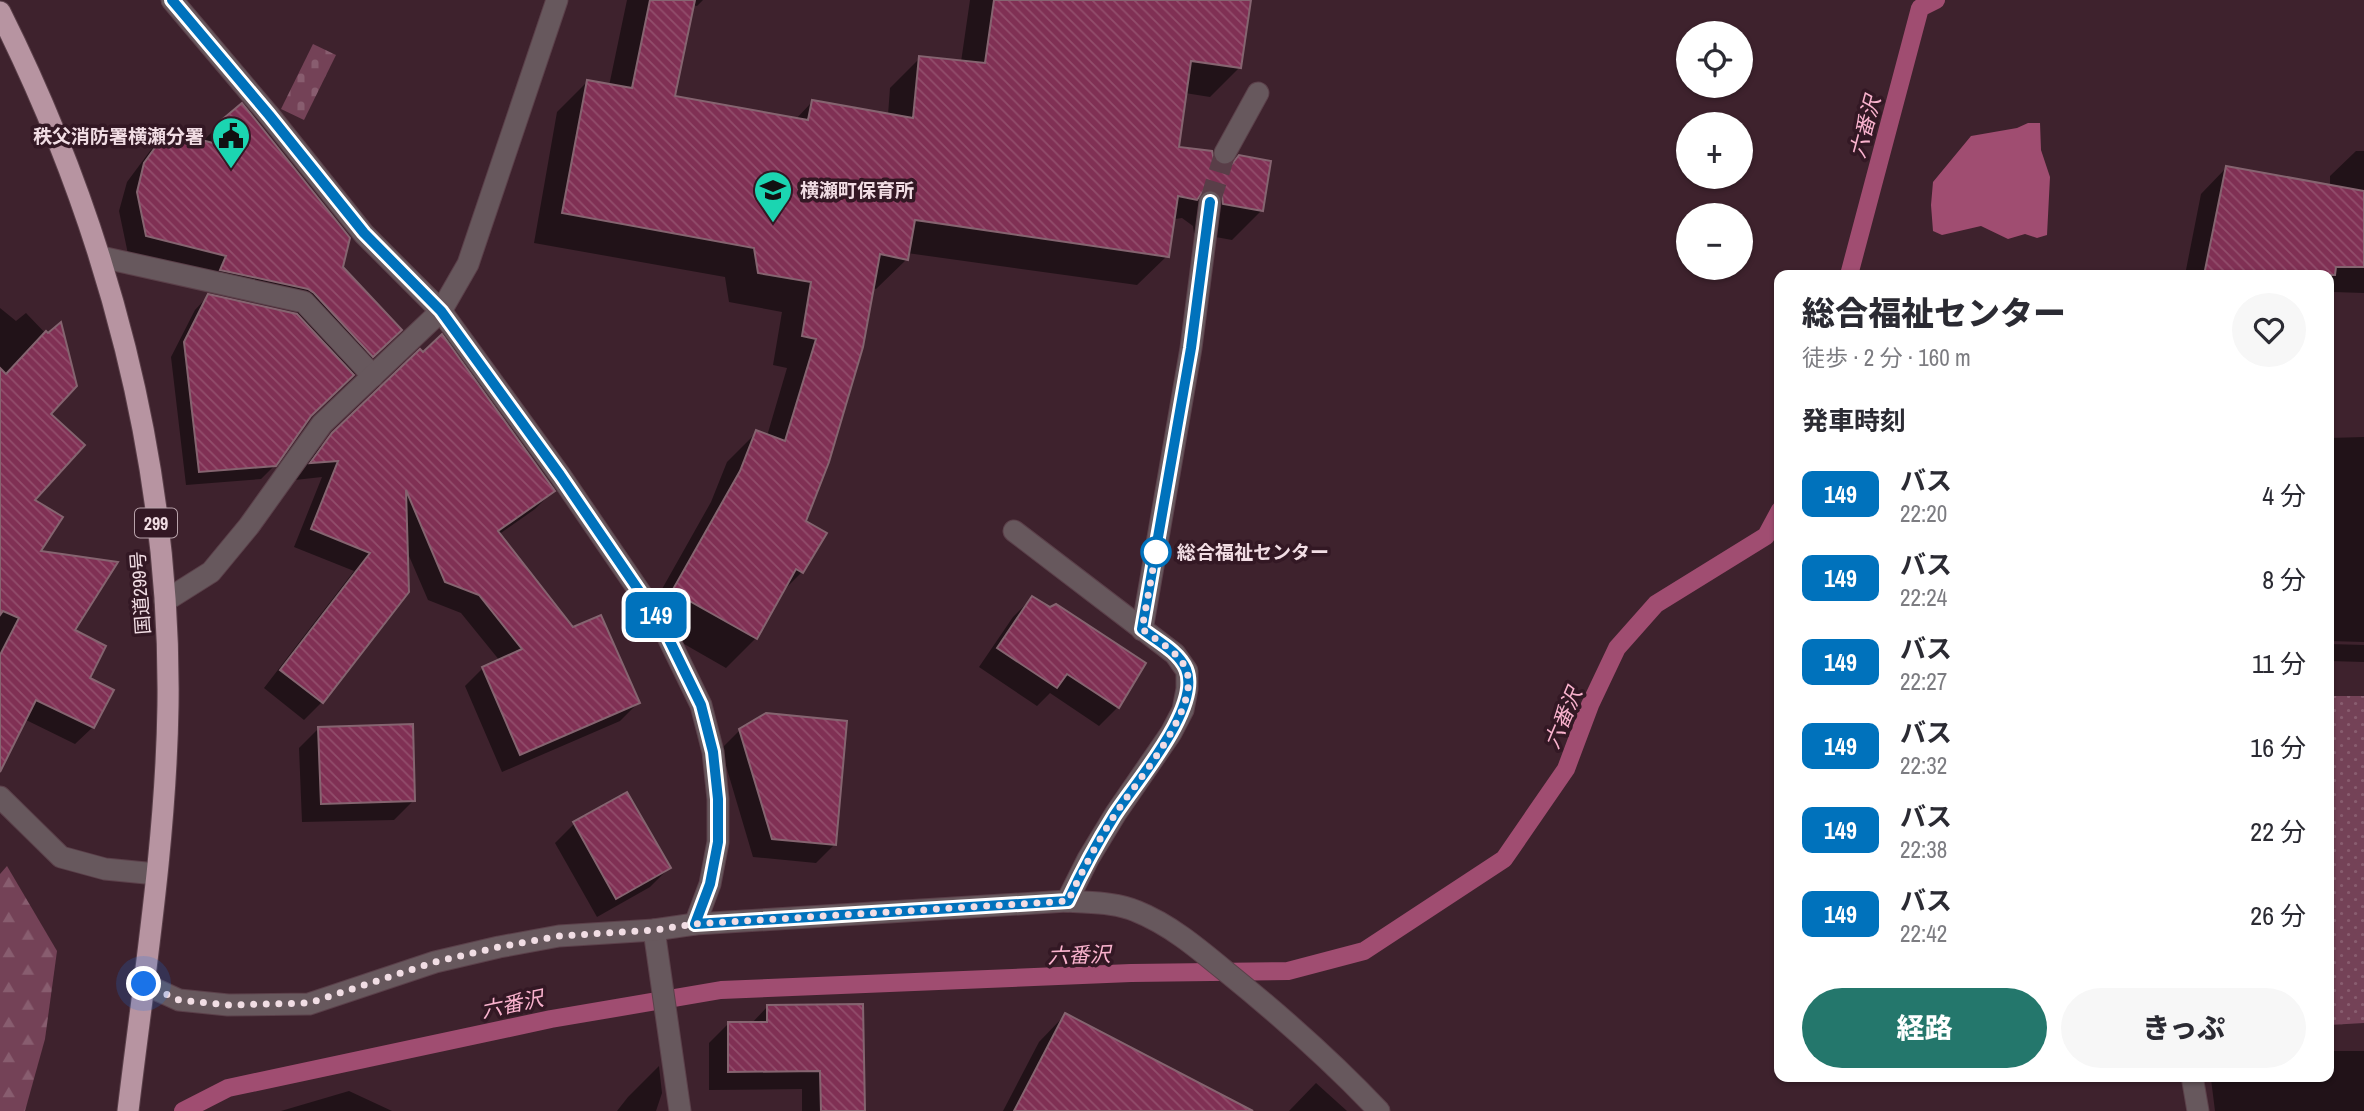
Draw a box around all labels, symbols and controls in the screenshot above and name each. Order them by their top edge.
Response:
map controls [1676,21,1753,280]
button: locate [1676,21,1753,98]
water label: 六番沢 [1843,90,1888,161]
button: + [1676,112,1753,189]
public building icon: 秩父消防署横瀬分署 [210,115,252,170]
place label: 秩父消防署横瀬分署 [33,123,204,149]
school or university icon: 横瀬町保育所 [752,169,794,224]
place label: 横瀬町保育所 [800,177,914,203]
button: − [1676,203,1753,280]
text: 総合福祉センター [1802,291,2066,335]
button: heart [2232,293,2306,367]
text: 徒歩 · 2 分 · 160 m [1802,342,1971,373]
text: 発車時刻 [1802,403,1906,438]
text: バス [1900,463,1952,498]
text: 149 [1824,478,1857,510]
text: 4 分 [2262,478,2306,513]
text: 22:20 [1900,498,1947,529]
road number: 299 [135,508,177,538]
marker: 総合福祉センター [1141,537,1171,567]
place label: 総合福祉センター [1177,539,1329,565]
text: バス [1900,547,1952,582]
street label: 国道299号 [124,551,156,635]
text: 149 [1824,562,1857,594]
text: 8 分 [2262,562,2306,597]
text: 22:24 [1900,582,1947,613]
line badge: 149 [616,592,696,638]
text: 149 [640,599,672,631]
text: バス [1900,631,1952,666]
text: 149 [1824,646,1857,678]
text: 11 分 [2252,646,2306,681]
text: 22:27 [1900,666,1947,697]
water label: 六番沢 [1537,681,1590,753]
text: バス [1900,715,1952,750]
text: 149 [1824,730,1857,762]
text: 16 分 [2250,730,2306,765]
text: 22:32 [1900,750,1947,781]
text: バス [1900,799,1952,834]
text: 149 [1824,814,1857,846]
text: 22 分 [2250,814,2306,849]
text: 22:38 [1900,834,1947,865]
text: バス [1900,883,1952,918]
text: 149 [1824,898,1857,930]
text: 26 分 [2250,898,2306,933]
text: 22:42 [1900,918,1947,949]
water label: 六番沢 [1047,939,1114,971]
your location [126,966,161,1001]
water label: 六番沢 [478,983,549,1025]
button: 経路 [1802,988,2047,1068]
button: きっぷ [2061,988,2306,1068]

